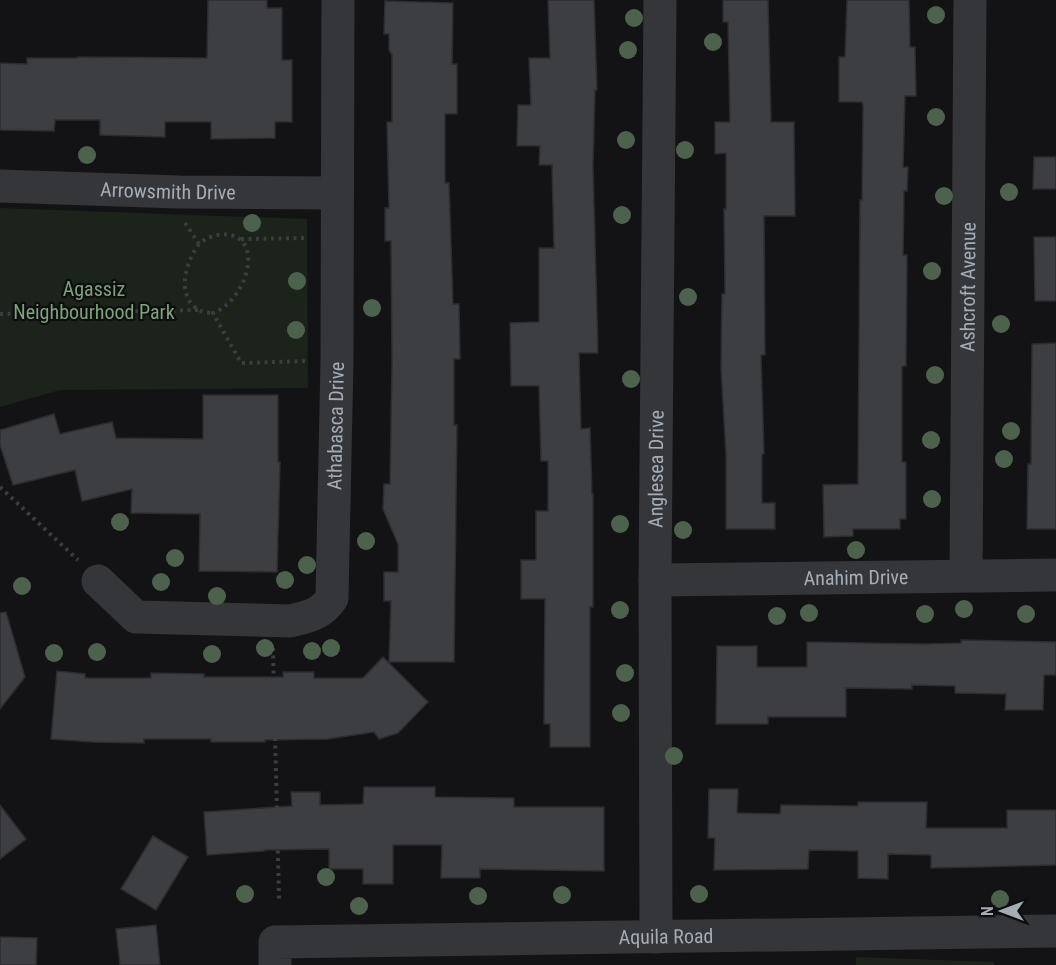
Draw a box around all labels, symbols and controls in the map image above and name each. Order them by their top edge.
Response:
street label: Arrowsmith Drive [100,177,236,204]
street label: Ashcroft Avenue [956,222,980,352]
park label: Agassiz Neighbourhood Park [13,277,175,324]
street label: Athabasca Drive [322,361,349,490]
street label: Anglesea Drive [643,410,668,528]
street label: Anahim Drive [804,565,908,590]
north arrow [972,881,1032,941]
text: N [978,906,997,916]
street label: Aquila Road [618,924,714,949]

